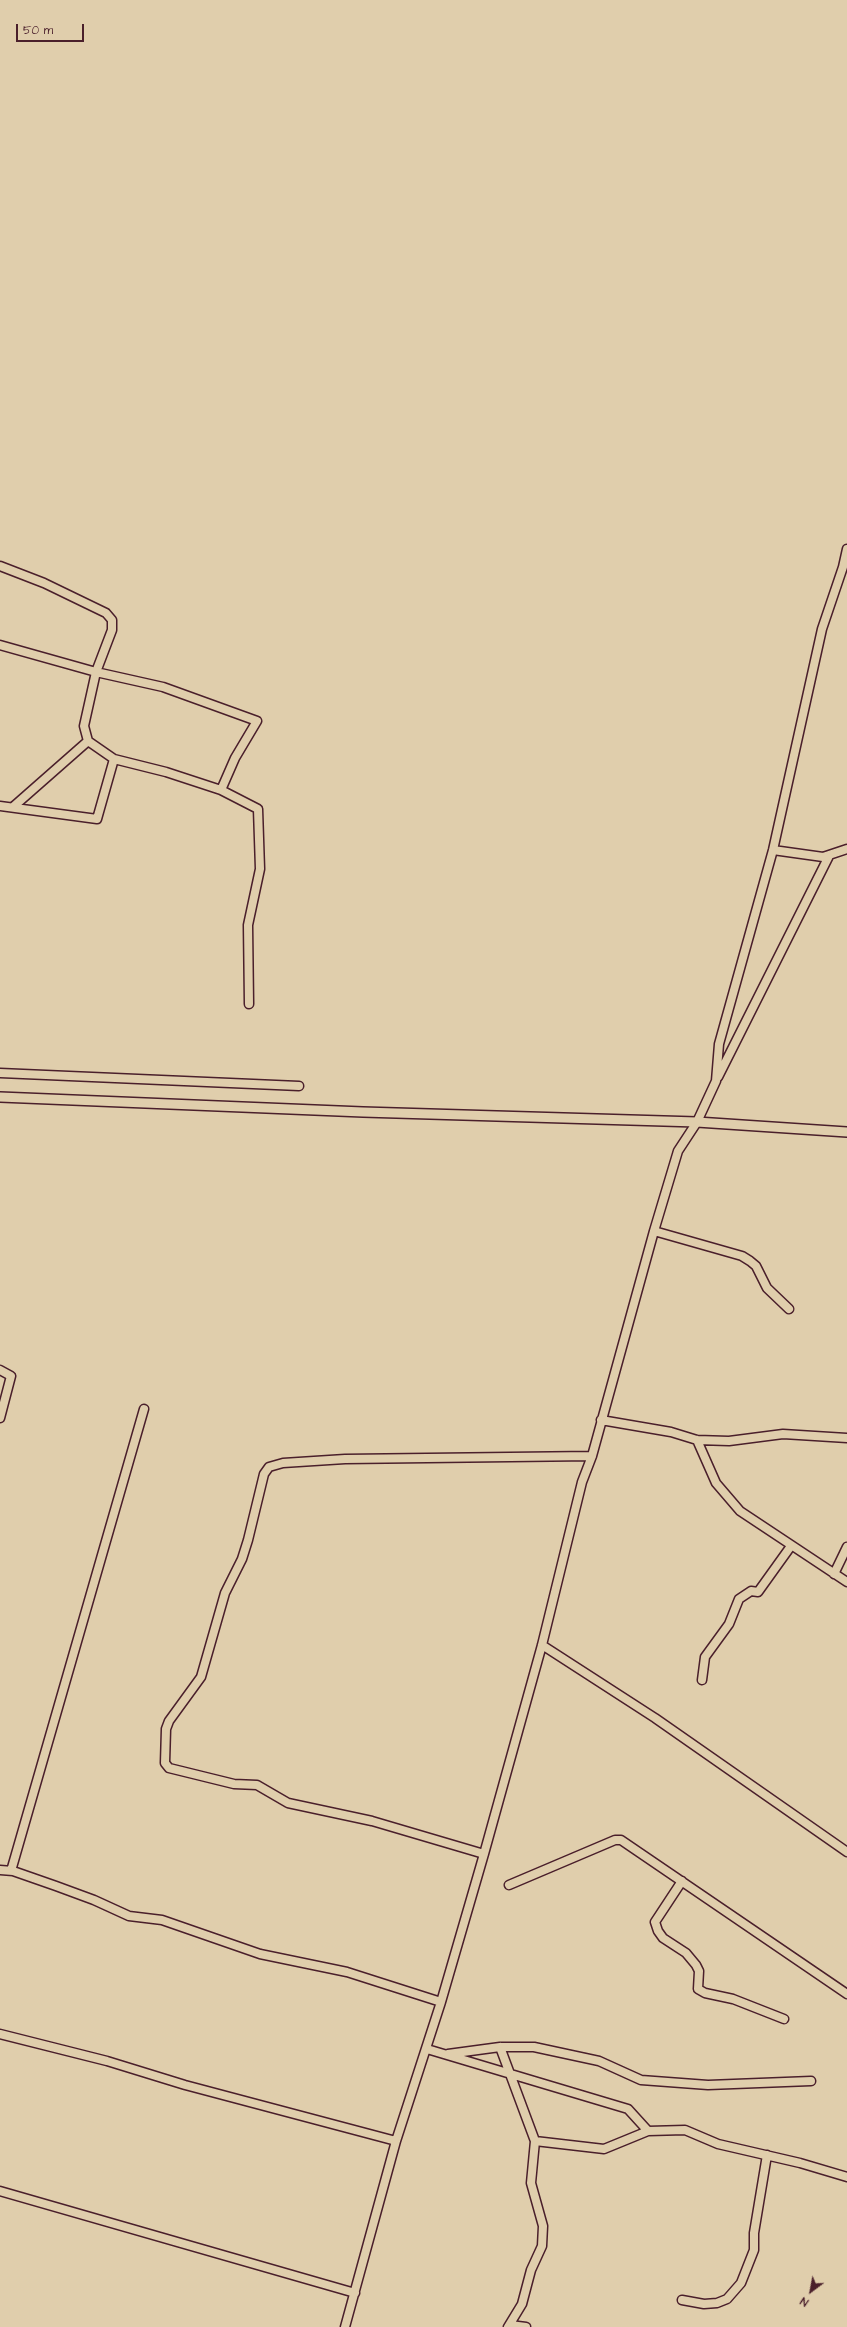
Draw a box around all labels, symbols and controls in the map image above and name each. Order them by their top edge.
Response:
scale bar [18,16,86,42]
text: 50 m [23,22,53,39]
north arrow [791,2271,831,2311]
text: N [797,2293,811,2310]

